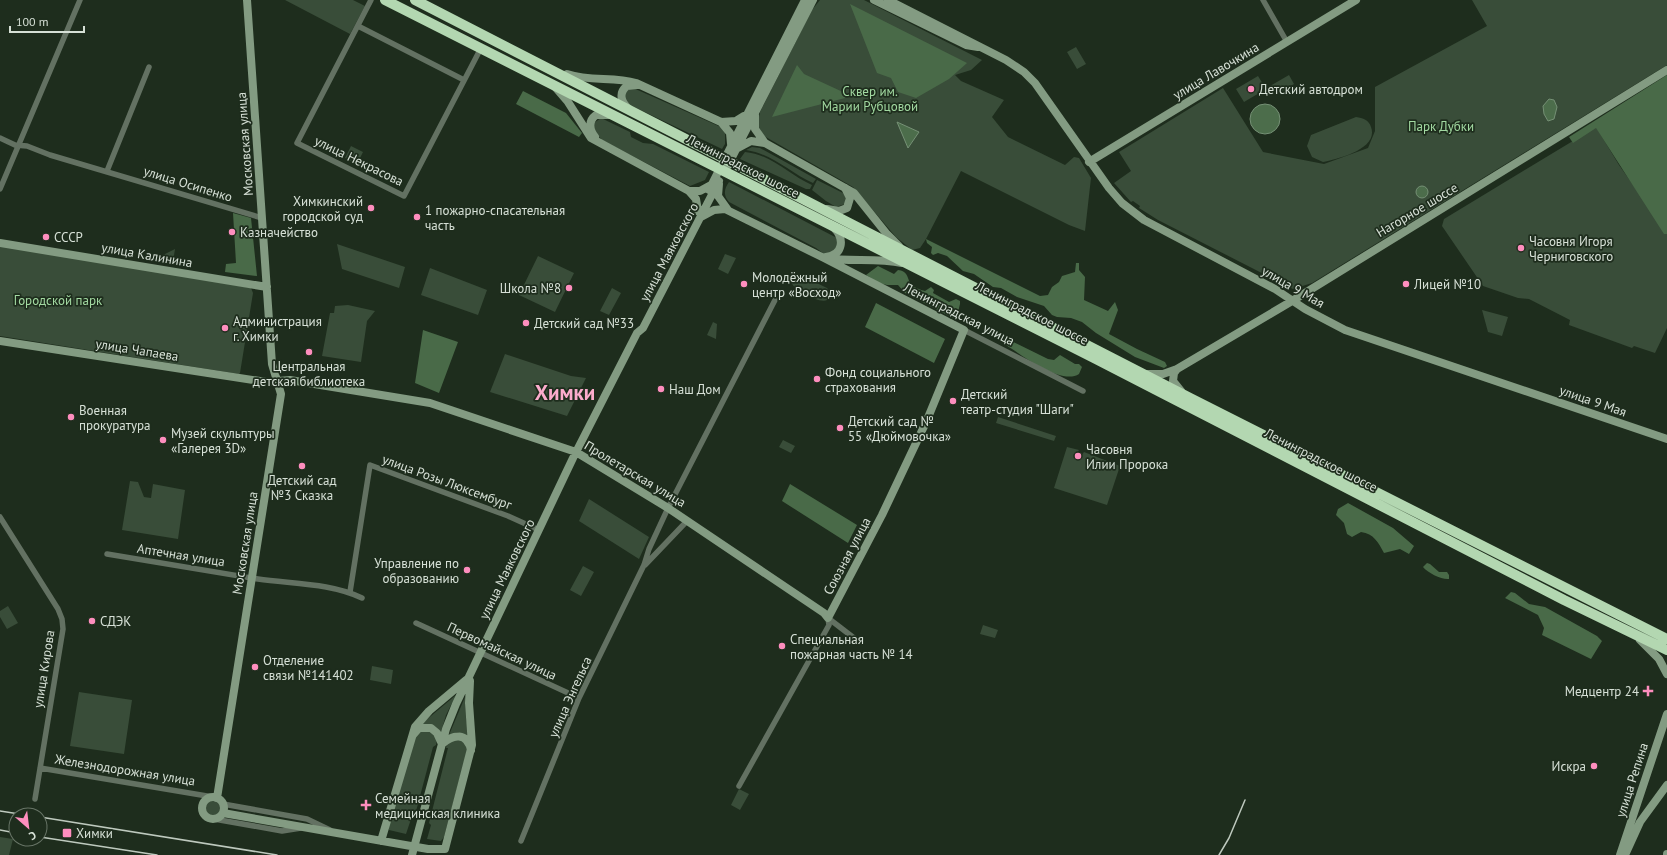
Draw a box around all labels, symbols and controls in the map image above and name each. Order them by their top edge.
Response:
scale bar [10,8,84,34]
text: 100 m [16,14,49,29]
street label: улица Лавочкина [1170,39,1262,103]
place label: Детский автодром [1259,81,1363,98]
park label: Сквер им. Марии Рубцовой [822,83,918,115]
marker: Детский автодром [1246,84,1256,94]
street label: Московская улица [233,92,257,196]
park label: Парк Дубки [1408,118,1474,135]
street label: Ленинградское шоссе [683,130,802,202]
street label: улица Некрасова [312,132,406,190]
street label: улица Осипенко [142,162,235,206]
street label: Нагорное шоссе [1373,179,1461,241]
place label: Химкинский городской суд [282,193,363,225]
street label: улица Маяковского [636,200,702,304]
place label: 1 пожарно-спасательная часть [425,202,565,234]
marker: Химкинский городской суд [366,203,376,213]
marker: 1 пожарно-спасательная часть [412,212,422,222]
place label: Казначейство [240,224,318,241]
marker: Казначейство [227,227,237,237]
place label: СССР [54,229,83,246]
marker: СССР [41,232,51,242]
place label: Часовня Игоря Черниговского [1529,233,1613,265]
street label: улица Калинина [100,239,194,271]
marker: Часовня Игоря Черниговского [1516,243,1526,253]
street label: улица 9 Мая [1258,262,1328,312]
place label: Молодёжный центр «Восход» [752,269,841,301]
place label: Лицей №10 [1413,276,1481,293]
street label: Ленинградское шоссе [972,277,1091,349]
street label: Ленинградская улица [900,278,1017,349]
marker: Молодёжный центр «Восход» [739,279,749,289]
marker: Лицей №10 [1401,279,1411,289]
place label: Школа №8 [500,280,561,297]
marker: Школа №8 [564,283,574,293]
park label: Городской парк [14,292,103,309]
place label: Администрация г. Химки [233,313,322,345]
place label: Детский сад №33 [534,315,634,332]
marker: Детский сад №33 [521,318,531,328]
marker: Администрация г. Химки [220,323,230,333]
street label: улица Чапаева [94,335,180,365]
marker: Центральная детская библиотека [304,347,314,357]
place label: Центральная детская библиотека [253,358,365,390]
place label: Фонд социального страхования [825,364,931,396]
marker: Фонд социального страхования [812,374,822,384]
district label: Химки [535,379,595,406]
place label: Наш Дом [669,381,721,398]
street label: улица 9 Мая [1557,382,1629,420]
marker: Наш Дом [656,384,666,394]
place label: Детский театр-студия "Шаги" [961,386,1074,418]
marker: Детский театр-студия "Шаги" [948,396,958,406]
place label: Военная прокуратура [79,402,150,434]
marker: Военная прокуратура [66,412,76,422]
place label: Детский сад № 55 «Дюймовочка» [848,413,951,445]
marker: Детский сад № 55 «Дюймовочка» [835,423,845,433]
street label: Ленинградское шоссе [1261,424,1380,496]
place label: Музей скульптуры «Галерея 3D» [171,425,275,457]
marker: Музей скульптуры «Галерея 3D» [158,435,168,445]
street label: Пролетарская улица [581,437,689,511]
place label: Часовня Илии Пророка [1086,441,1168,473]
street label: улица Розы Люксембург [380,451,514,513]
marker: Часовня Илии Пророка [1073,451,1083,461]
marker: Детский сад №3 Сказка [297,461,307,471]
place label: Детский сад №3 Сказка [267,472,337,504]
street label: Московская улица [228,490,262,596]
street label: Союзная улица [819,514,875,598]
street label: улица Маяковского [475,516,539,622]
street label: Аптечная улица [136,540,226,570]
place label: Управление по образованию [374,555,459,587]
marker: Управление по образованию [462,565,472,575]
place label: СДЭК [100,613,131,630]
marker: СДЭК [87,616,97,626]
street label: Первомайская улица [445,618,559,684]
street label: улица Кирова [29,629,59,709]
place label: Специальная пожарная часть № 14 [790,631,913,663]
marker: Специальная пожарная часть № 14 [777,641,787,651]
place label: Отделение связи №141402 [263,652,354,684]
street label: улица Энгельса [545,654,595,740]
marker: Отделение связи №141402 [250,662,260,672]
place label: Медцентр 24 [1565,683,1639,700]
marker: Медцентр 24 [1642,685,1654,697]
street label: улица Репина [1612,741,1652,819]
street label: Железнодорожная улица [53,750,196,789]
place label: Искра [1552,758,1586,775]
marker: Искра [1589,761,1599,771]
place label: Семейная медицинская клиника [375,790,500,822]
marker: Семейная медицинская клиника [360,799,372,811]
north arrow [8,807,48,847]
place label: Химки [76,825,113,842]
marker: Химки [61,827,73,839]
text: С [27,828,39,843]

